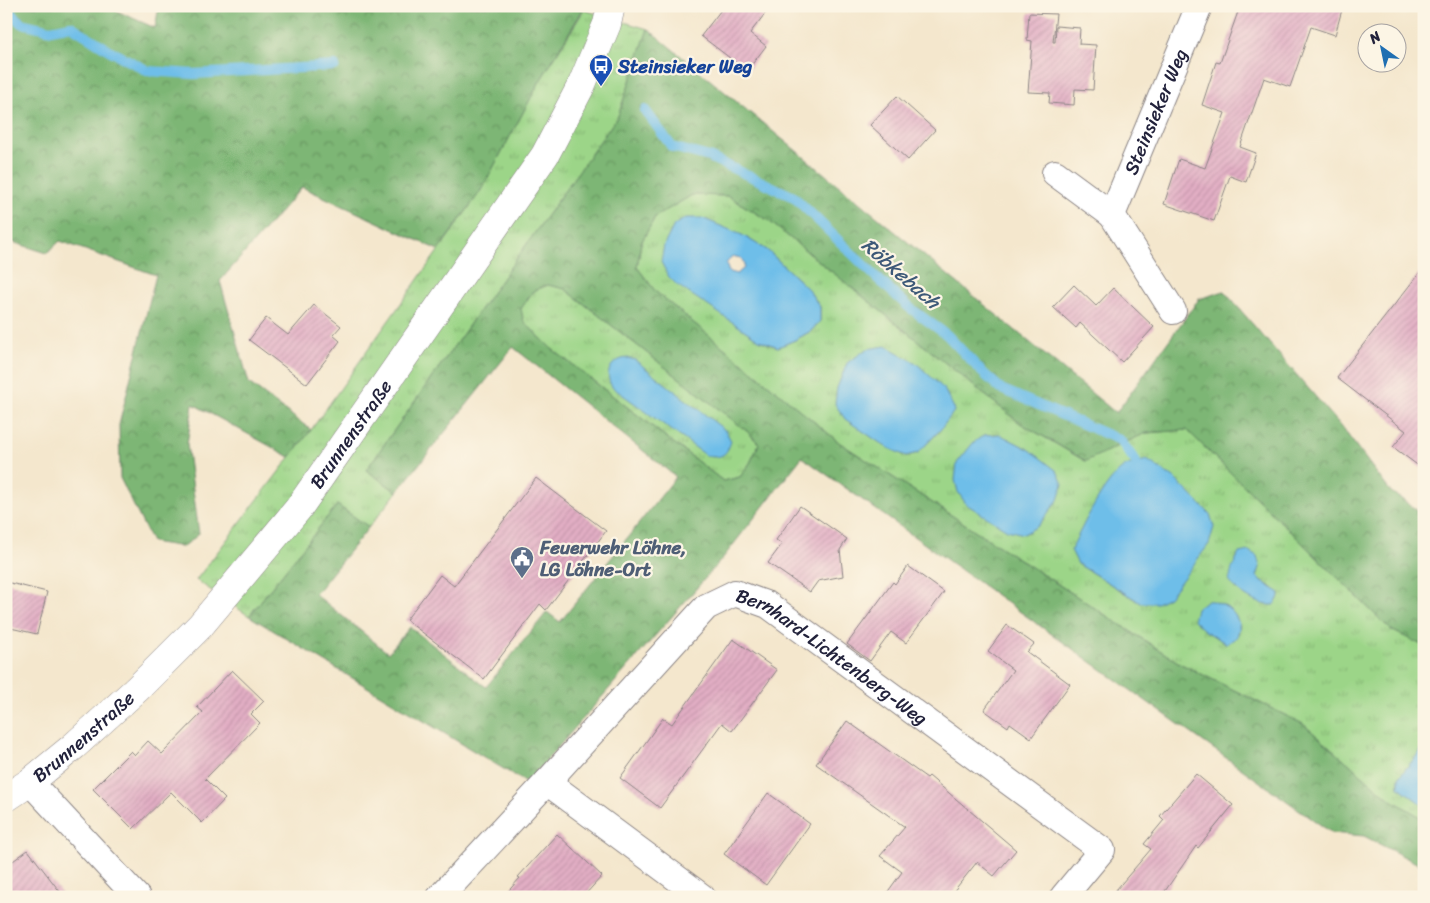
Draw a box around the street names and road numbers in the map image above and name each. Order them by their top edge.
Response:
street label: Steinsieker Weg [1115,43,1197,180]
street label: Brunnenstraße [301,372,401,496]
street label: Bernhard-Lichtenberg-Weg [731,579,935,734]
street label: Brunnenstraße [25,682,143,791]

